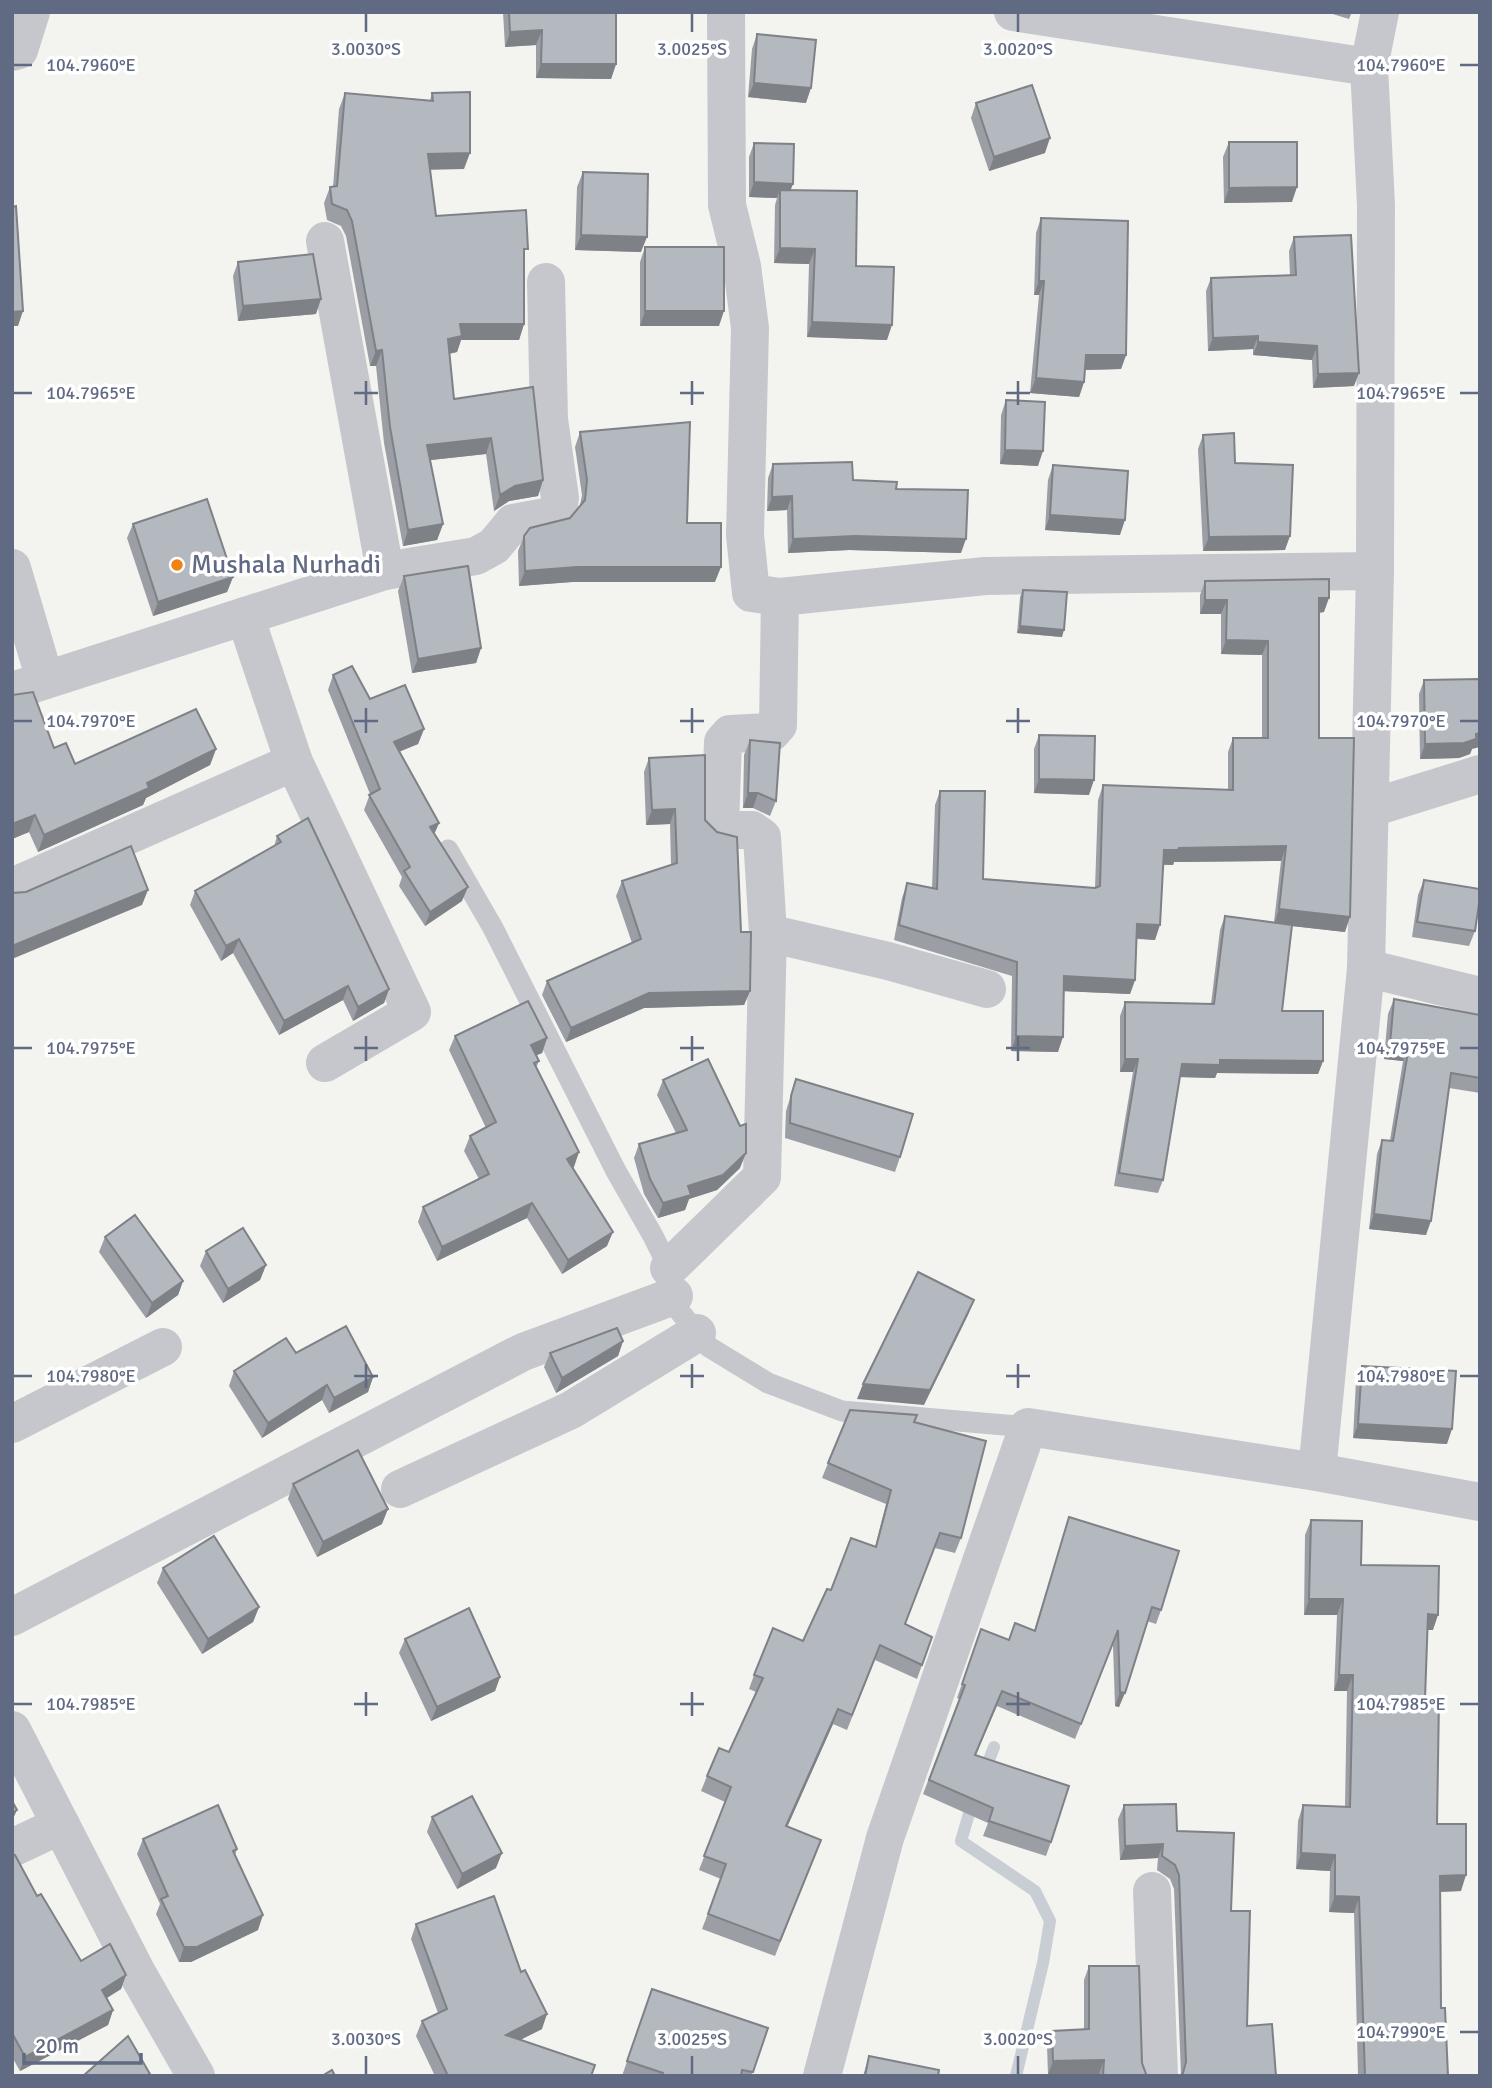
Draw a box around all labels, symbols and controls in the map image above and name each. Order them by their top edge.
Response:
text: 3.0030°S [331,38,401,60]
text: 3.0025°S [657,38,727,60]
text: 3.0020°S [983,38,1053,60]
text: 104.7960°E [46,54,136,76]
text: 104.7960°E [1356,54,1446,76]
text: 104.7965°E [46,382,136,404]
text: 104.7965°E [1356,382,1446,404]
place label: Mushala Nurhadi [191,549,381,581]
marker: Mushala Nurhadi [169,557,185,573]
text: 104.7970°E [46,710,136,732]
text: 104.7970°E [1356,710,1446,732]
text: 104.7975°E [46,1037,136,1059]
text: 104.7975°E [1356,1037,1446,1059]
text: 104.7980°E [46,1365,136,1387]
text: 104.7980°E [1356,1365,1446,1387]
text: 104.7985°E [46,1693,136,1715]
text: 104.7985°E [1356,1693,1446,1715]
text: 104.7990°E [1356,2021,1446,2043]
scale bar [24,2022,142,2066]
text: 3.0030°S [331,2028,401,2050]
text: 3.0025°S [657,2028,727,2050]
text: 3.0020°S [983,2028,1053,2050]
text: 20 m [35,2033,79,2059]

